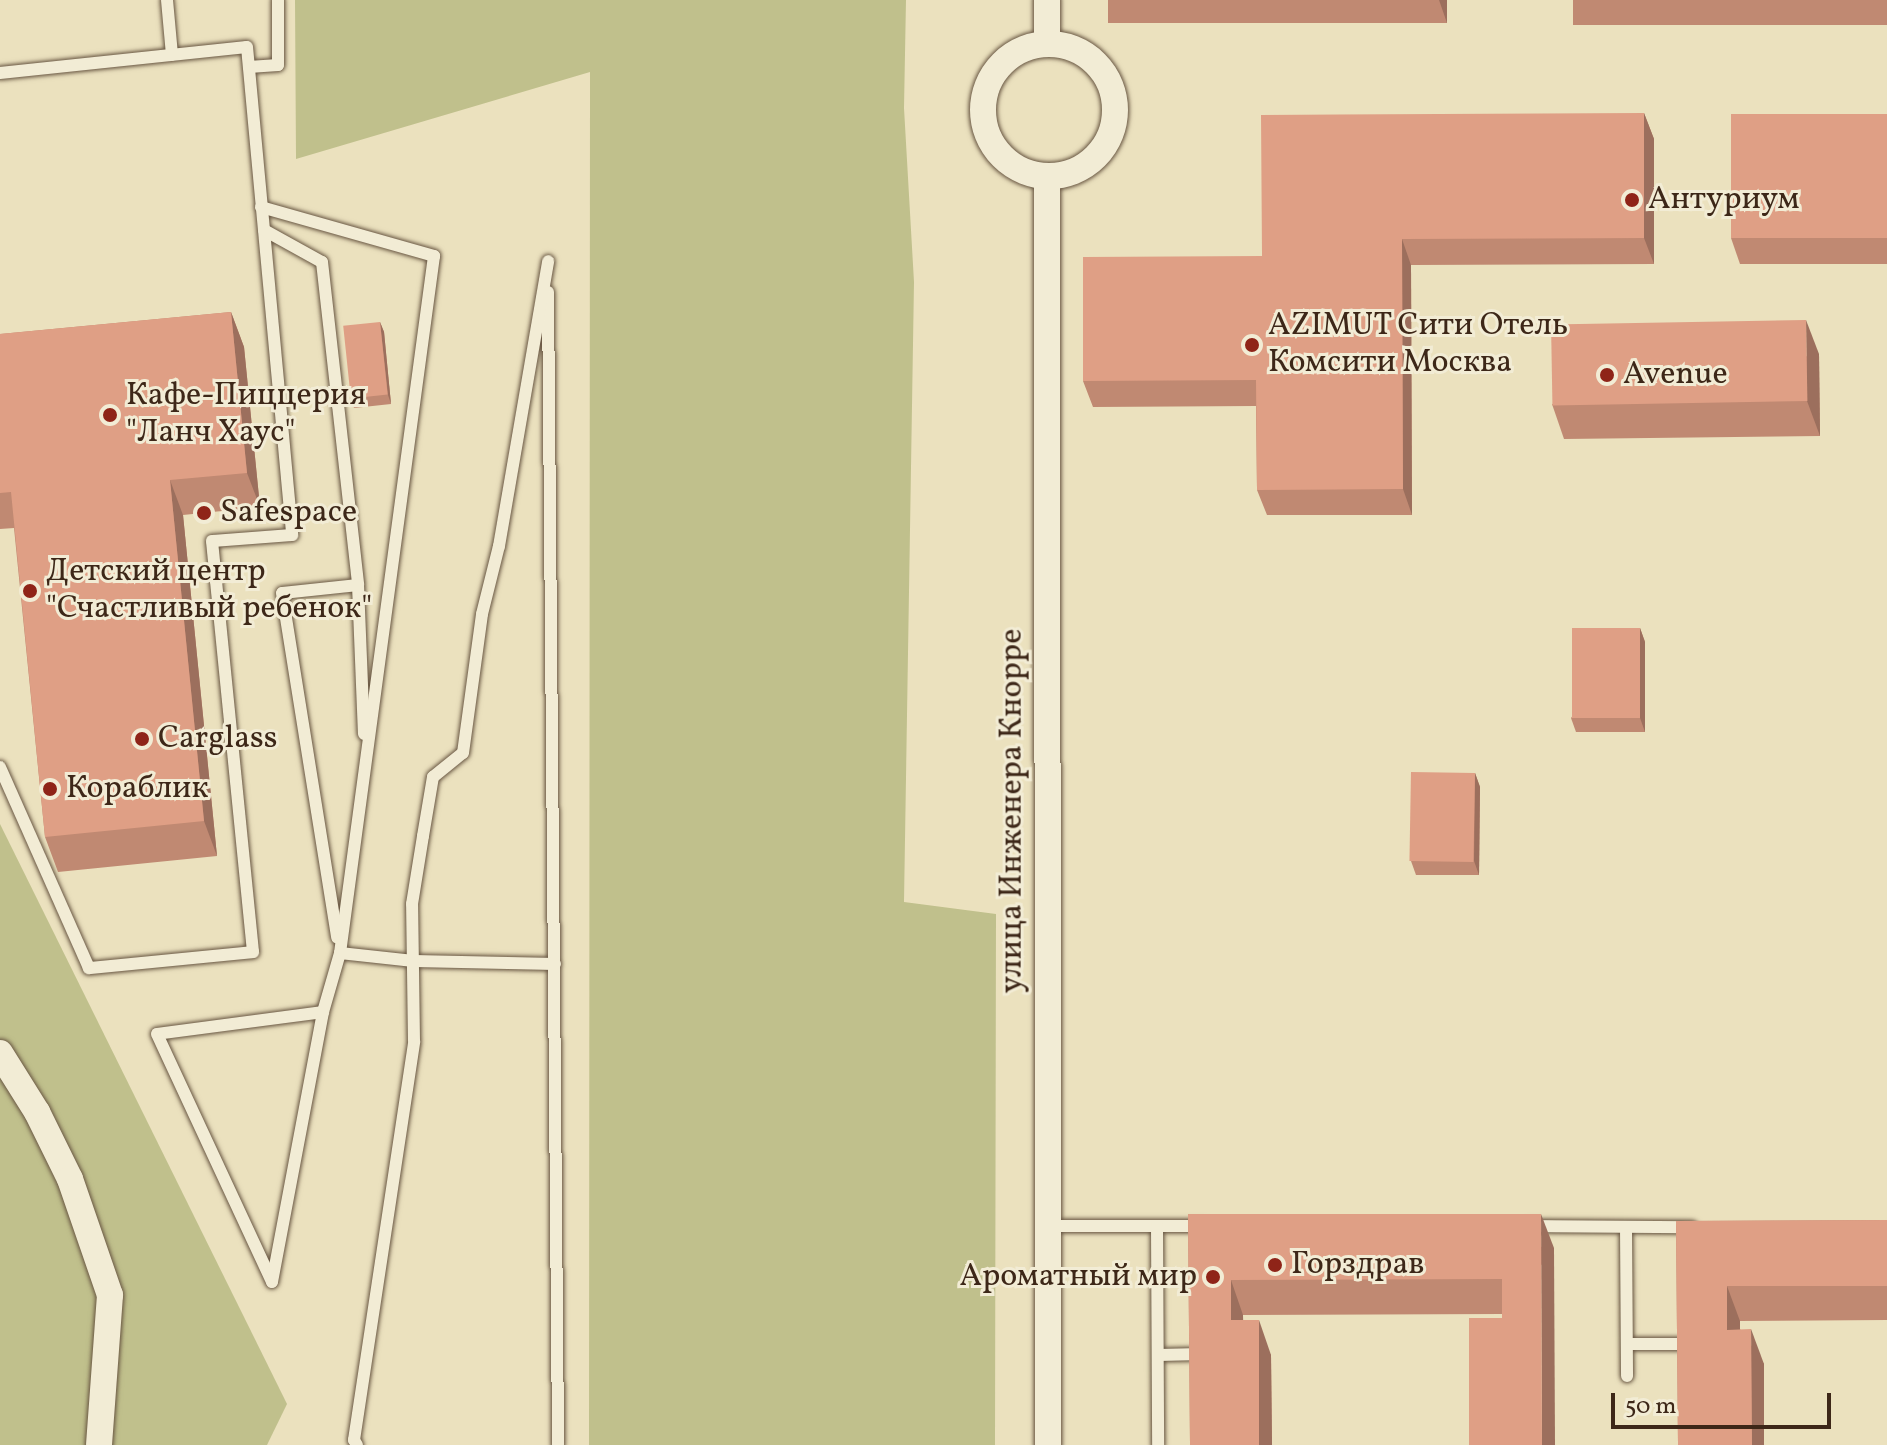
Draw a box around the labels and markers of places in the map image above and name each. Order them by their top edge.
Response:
place label: Антуриум [1648,181,1799,219]
marker: Антуриум [1623,191,1641,209]
place label: AZIMUT Сити Отель Комсити Москва [1268,308,1569,383]
marker: AZIMUT Сити Отель Комсити Москва [1243,336,1261,354]
place label: Avenue [1623,356,1728,394]
marker: Avenue [1598,366,1616,384]
place label: Кафе-Пиццерия "Ланч Хаус" [126,378,366,453]
marker: Кафе-Пиццерия "Ланч Хаус" [101,406,119,424]
place label: Safespace [220,494,357,532]
marker: Safespace [195,504,213,522]
place label: Детский центр "Счастливый ребенок" [46,554,372,629]
marker: Детский центр "Счастливый ребенок" [21,582,39,600]
place label: Carglass [158,720,277,758]
marker: Carglass [133,730,151,748]
place label: Кораблик [66,770,209,808]
marker: Кораблик [41,780,59,798]
place label: Горздрав [1291,1246,1425,1284]
marker: Горздрав [1266,1256,1284,1274]
place label: Ароматный мир [959,1258,1197,1296]
marker: Ароматный мир [1204,1268,1222,1286]

